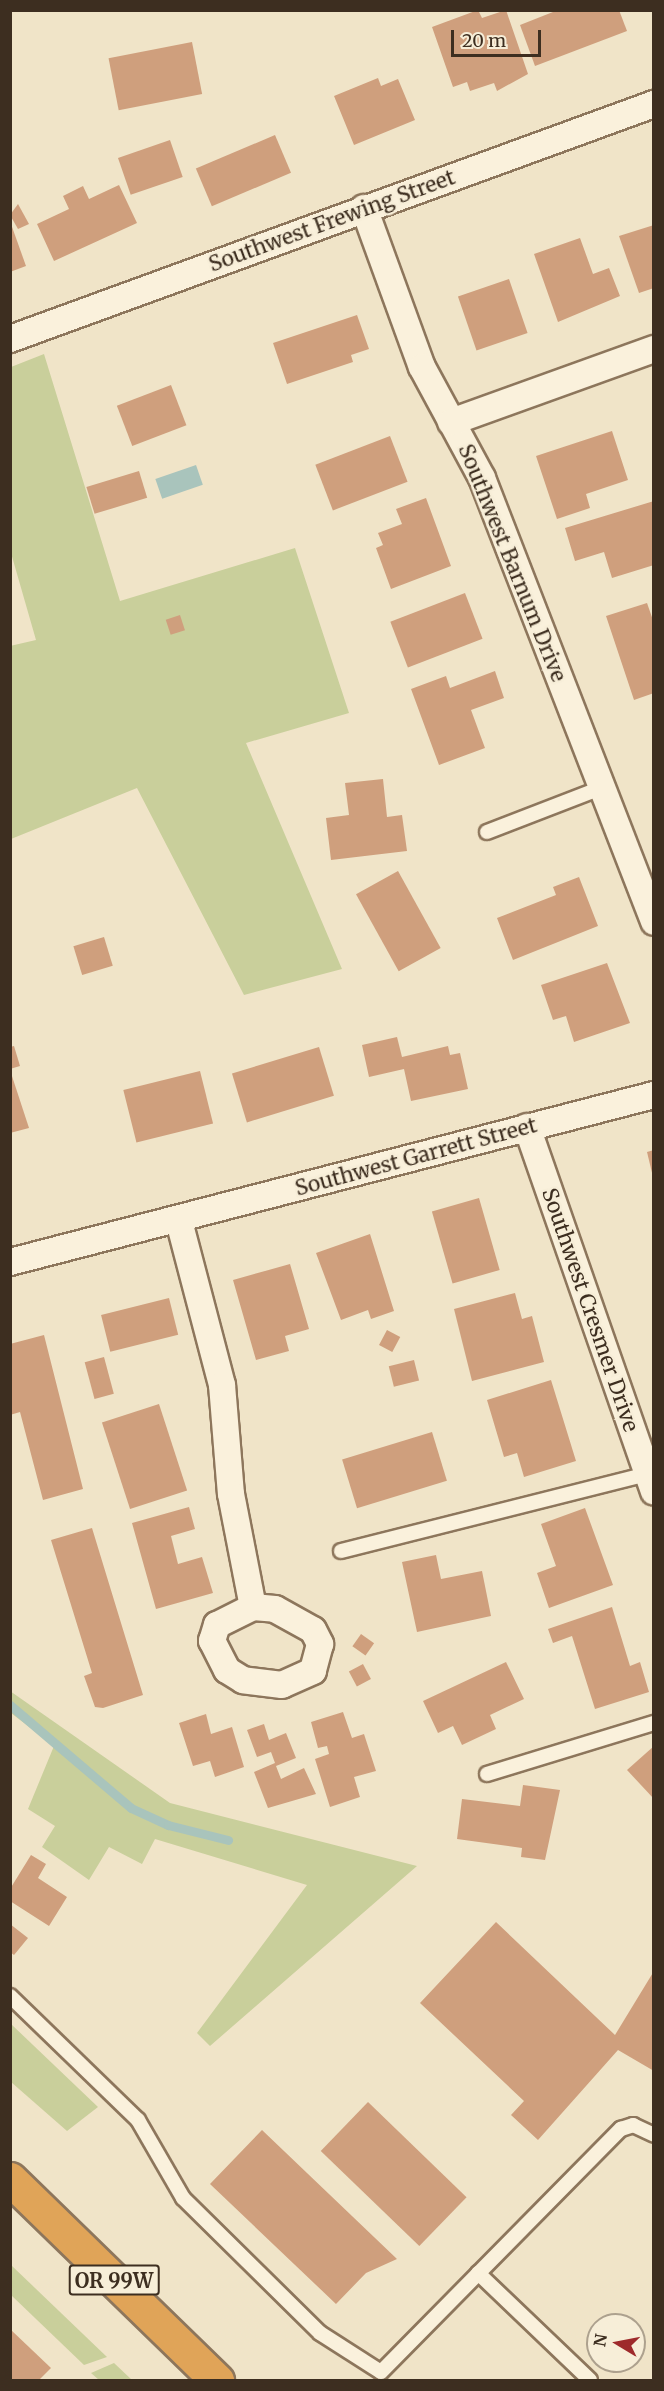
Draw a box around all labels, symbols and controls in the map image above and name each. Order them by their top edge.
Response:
scale bar [454,18,544,56]
text: 20 m [462,29,506,52]
street label: Southwest Frewing Street [205,165,459,277]
street label: Southwest Barnum Drive [453,441,571,685]
street label: Southwest Garrett Street [292,1113,540,1201]
street label: Southwest Cresmer Drive [536,1185,644,1435]
road number: OR 99W [68,2263,160,2297]
north arrow [586,2313,646,2373]
text: N [589,2332,611,2348]

